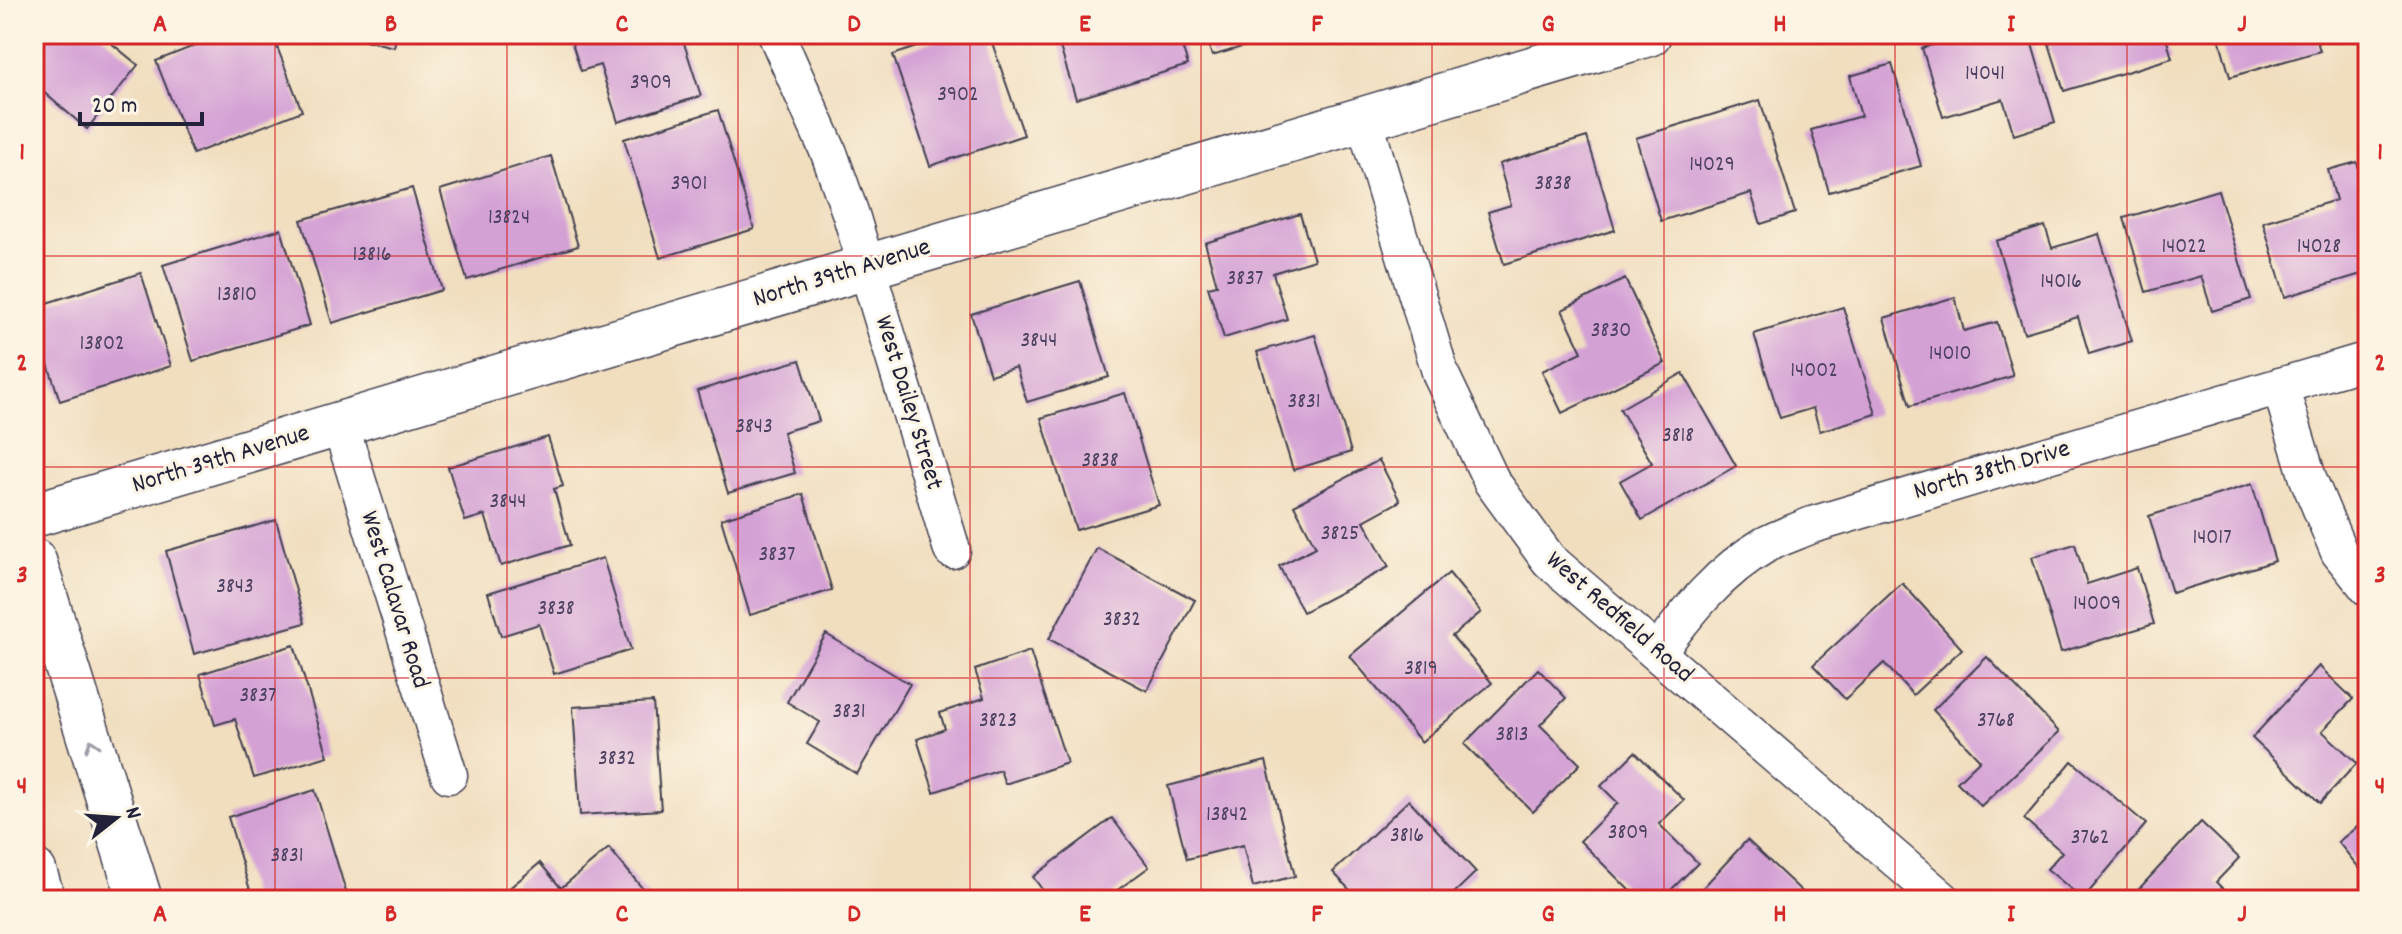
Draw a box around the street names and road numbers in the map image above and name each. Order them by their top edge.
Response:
street label: North 39th Avenue [749,229,935,319]
street label: West Dailey Street [864,311,952,495]
street label: North 39th Avenue [128,415,314,505]
street label: North 38th Drive [1909,431,2075,511]
street label: West Calavar Road [349,507,439,693]
street label: West Redfield Road [1537,543,1701,693]

